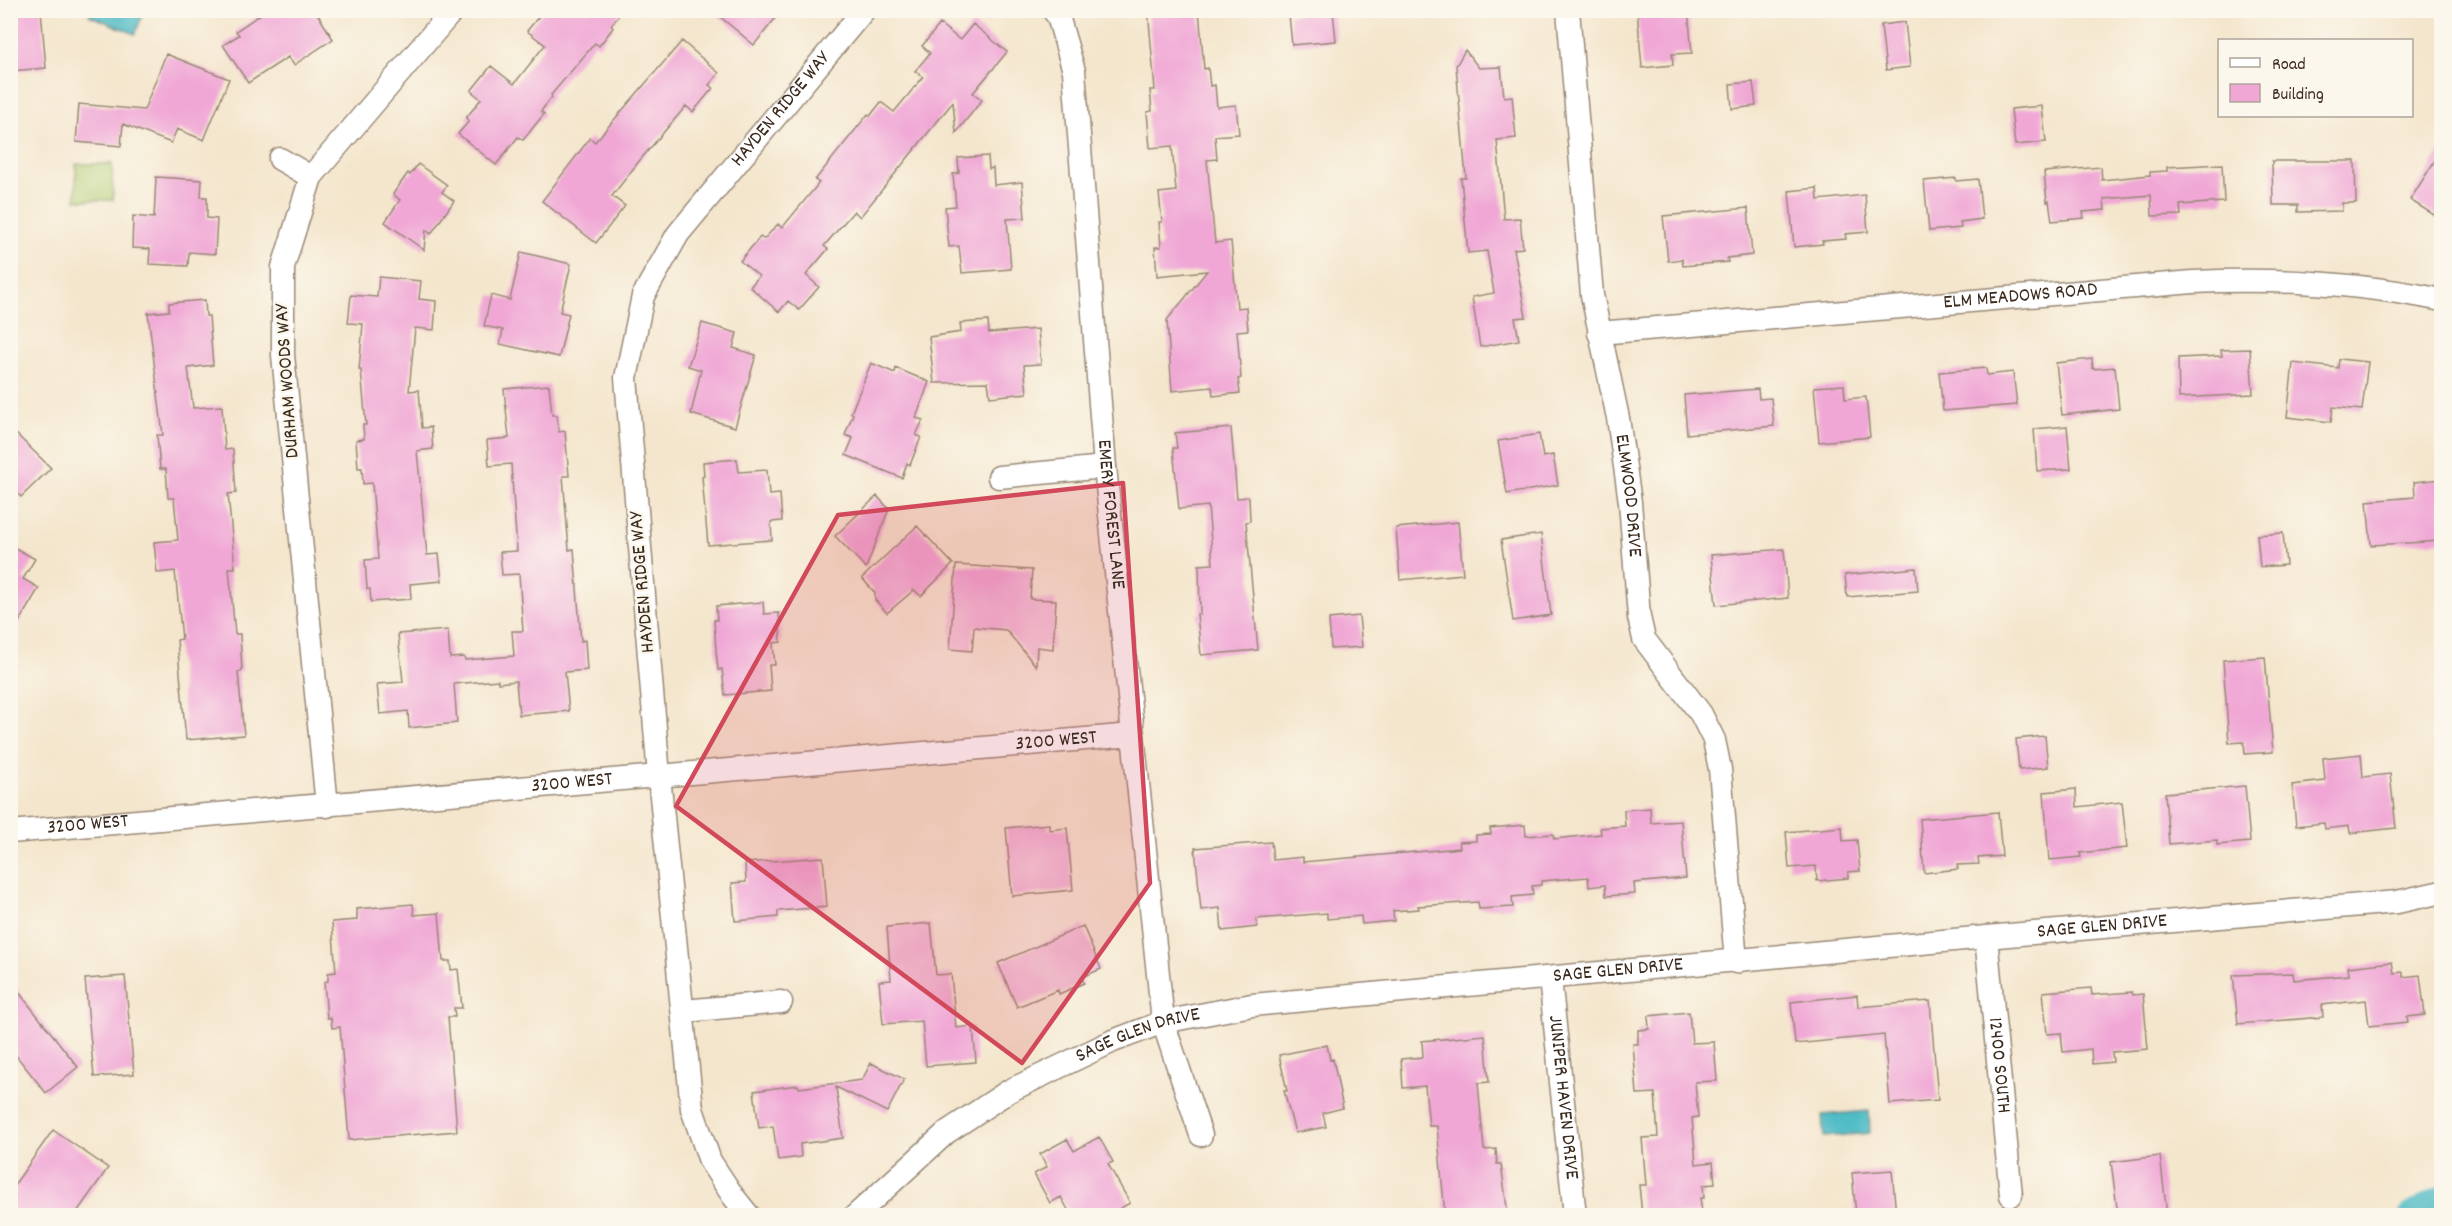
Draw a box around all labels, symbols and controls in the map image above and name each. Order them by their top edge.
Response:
legend [2218,39,2413,117]
street label: HAYDEN RIDGE WAY [725,46,838,173]
text: Road [2272,53,2306,78]
text: Building [2272,83,2324,108]
street label: ELM MEADOWS ROAD [1942,276,2099,317]
street label: DURHAM WOODS WAY [269,302,307,459]
street label: ELMWOOD DRIVE [1606,432,1648,558]
street label: EMERY FOREST LANE [1089,439,1132,591]
street label: HAYDEN RIDGE WAY [623,509,663,654]
street label: 3200 WEST [1014,724,1098,759]
street label: 3200 WEST [530,766,614,801]
street label: 3200 WEST [46,808,129,843]
street label: SAGE GLEN DRIVE [2036,908,2168,947]
street label: SAGE GLEN DRIVE [1552,951,1684,991]
street label: SAGE GLEN DRIVE [1071,1001,1202,1071]
street label: JUNIPER HAVEN DRIVE [1540,1014,1585,1181]
street label: 12400 SOUTH [1980,1016,2017,1115]

